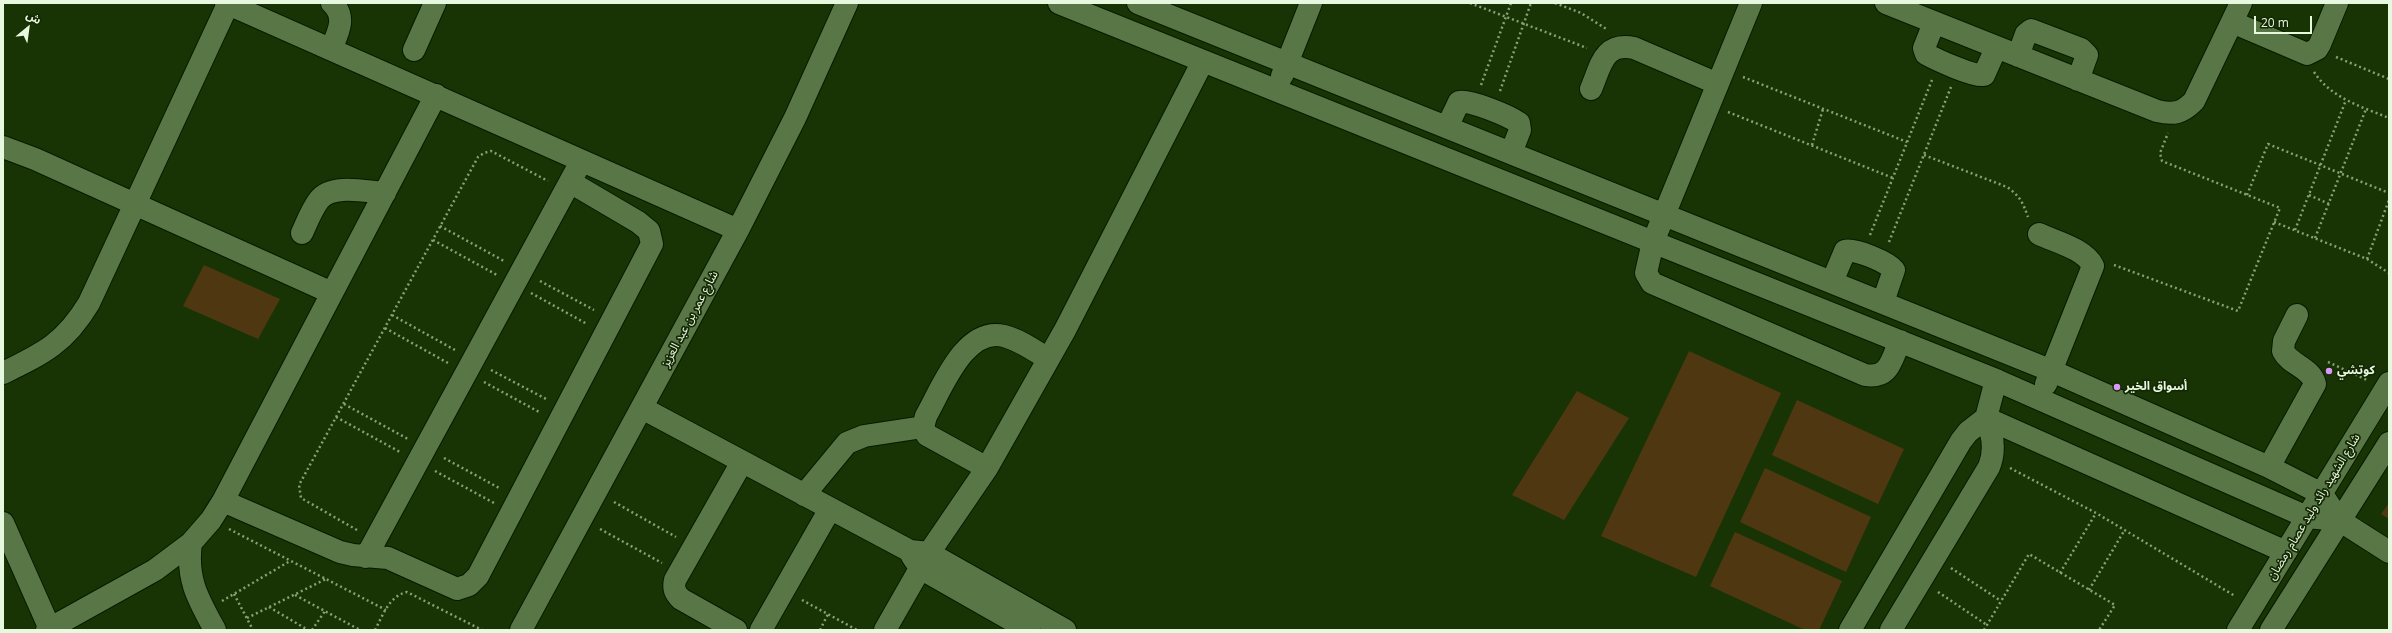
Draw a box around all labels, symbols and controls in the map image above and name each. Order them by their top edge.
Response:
text: ش [24,7,44,27]
north arrow [8,8,48,48]
scale bar [2256,8,2314,34]
text: 20 m [2261,14,2289,31]
street label: شارع عمر بن عبد العزيز [659,268,721,370]
place label: كوتشي [2337,364,2375,378]
marker: كوتشي [2324,366,2334,376]
place label: أسواق الخير [2125,380,2187,394]
marker: أسواق الخير [2112,382,2122,392]
street label: شارع الشهيد رائد وليد عصام رمضان [2265,431,2363,583]

